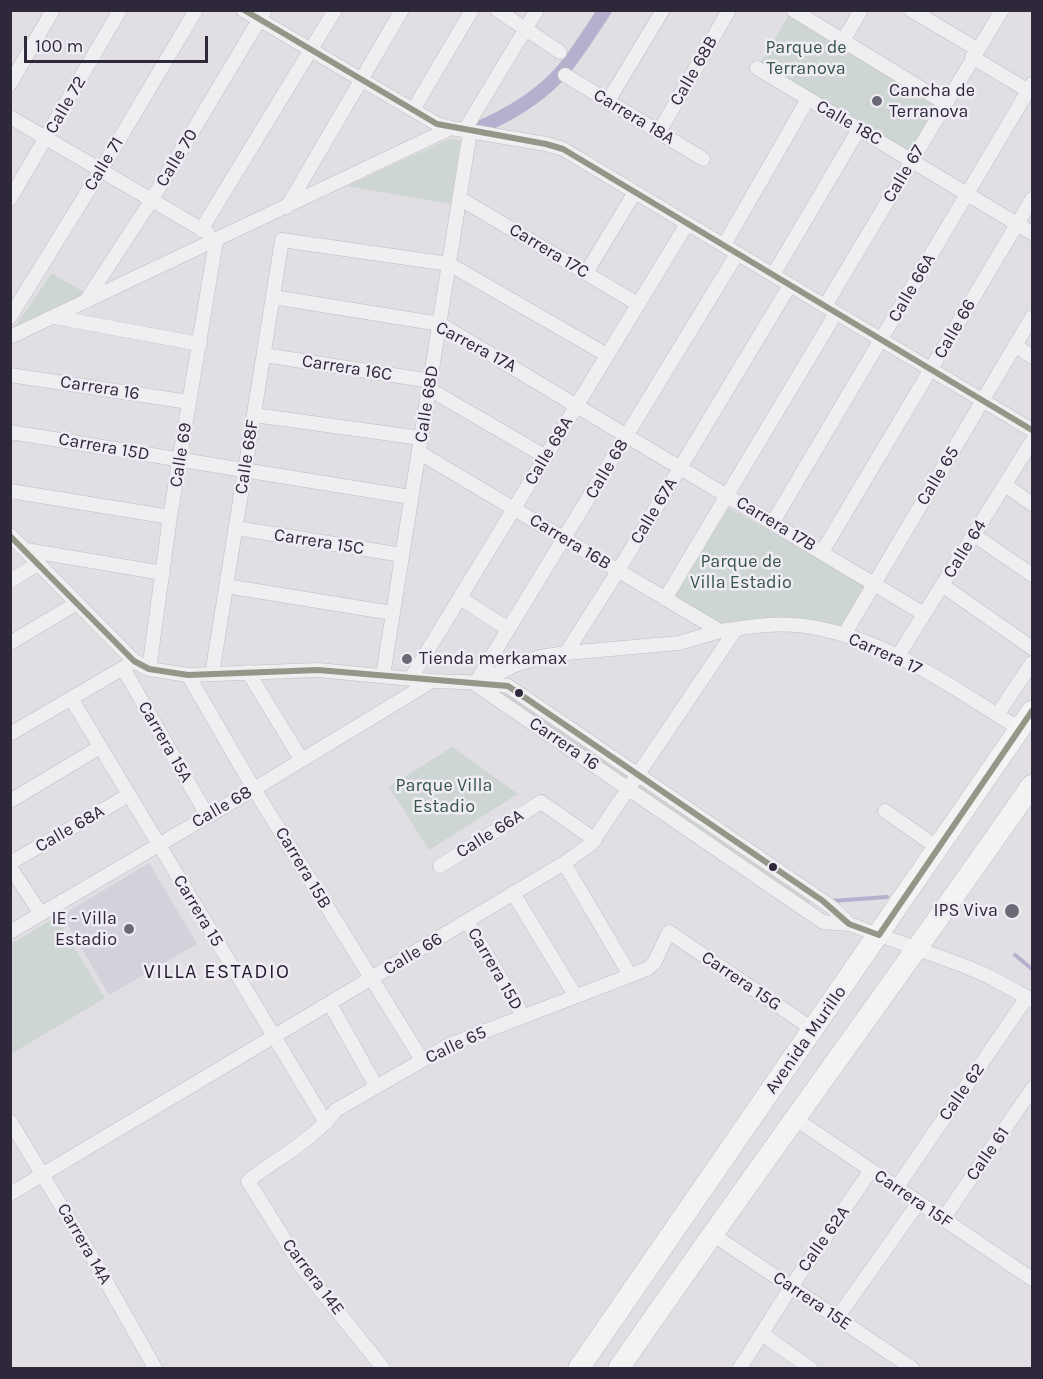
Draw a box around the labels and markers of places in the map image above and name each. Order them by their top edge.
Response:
place label: Cancha de Terranova [889,80,975,122]
marker: Cancha de Terranova [870,94,884,108]
place label: Tienda merkamax [419,648,567,670]
marker: Tienda merkamax [400,652,414,666]
unlabelled marker [513,687,525,699]
unlabelled marker [767,861,779,873]
place label: IPS Viva [933,900,998,922]
marker: IPS Viva [1003,902,1021,920]
place label: IE - Villa Estadio [52,908,117,950]
marker: IE - Villa Estadio [122,922,136,936]

